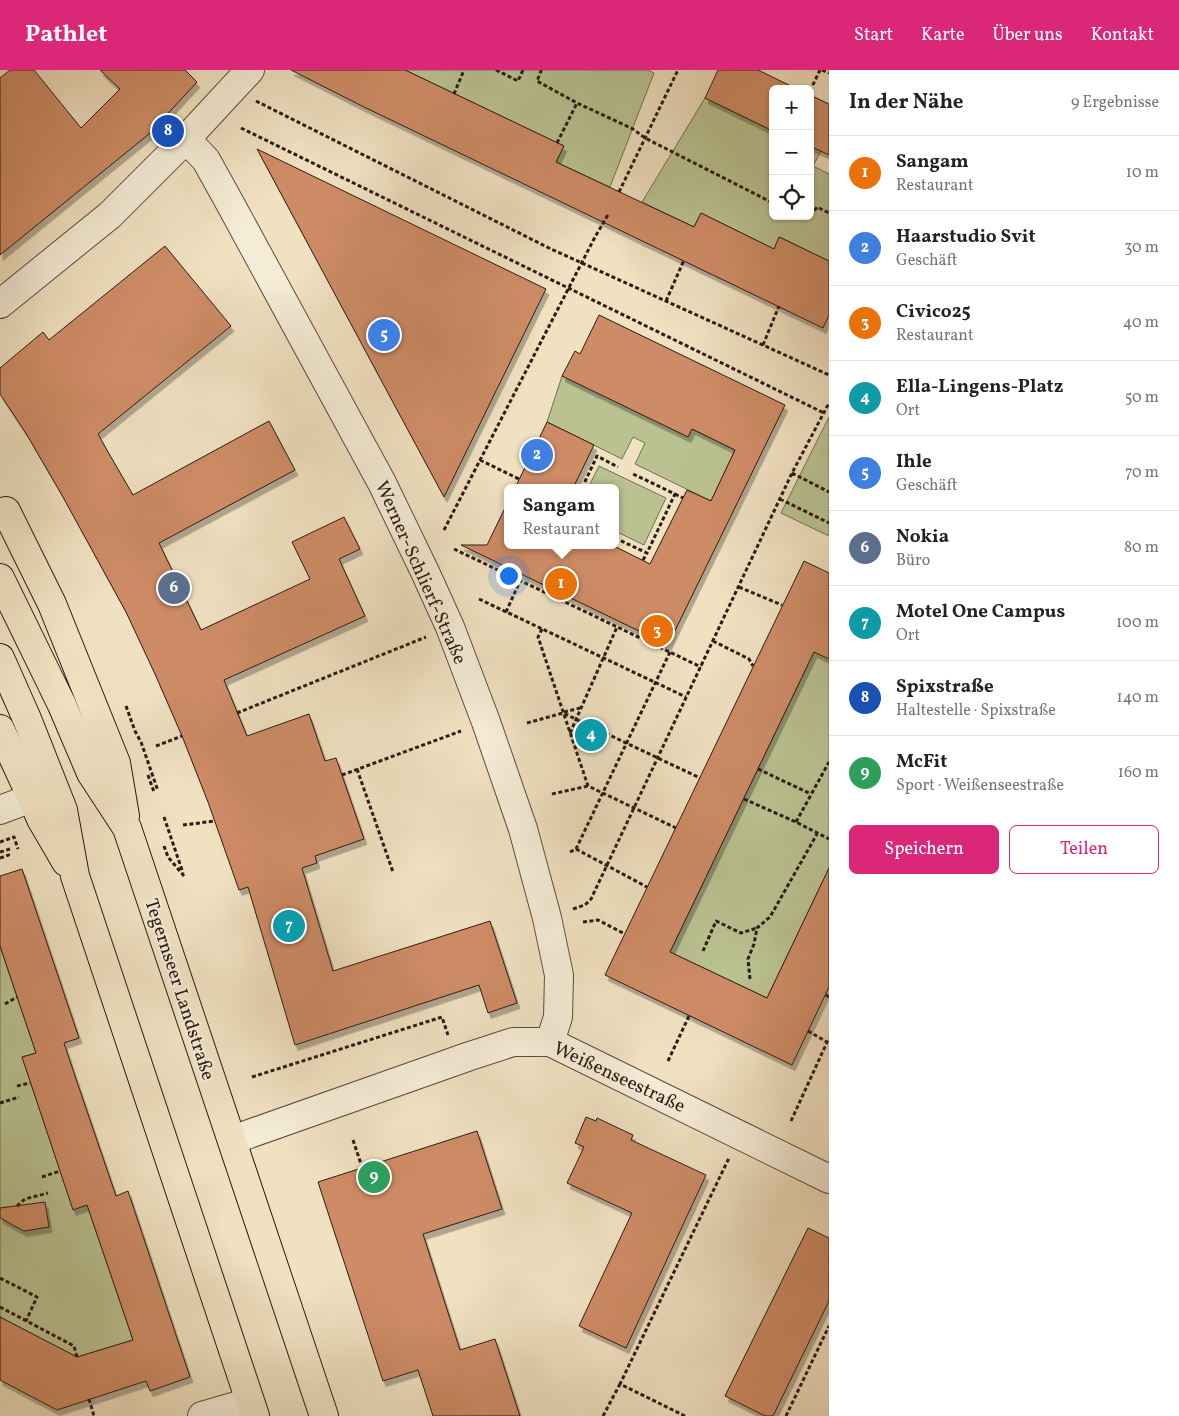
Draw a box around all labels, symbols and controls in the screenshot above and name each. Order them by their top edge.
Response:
text: Pathlet [25,18,107,52]
text: Start [854,23,893,48]
text: Karte [921,23,965,48]
text: Über uns [993,23,1063,48]
text: Kontakt [1091,23,1154,48]
map controls [769,85,814,220]
button: + [769,85,814,130]
text: In der Nähe [849,88,964,117]
text: 9 Ergebnisse [1071,92,1159,114]
pin: 8 [152,112,184,150]
button: − [769,130,814,175]
text: Sangam [896,149,969,175]
text: 1 [862,162,868,184]
text: 10 m [1126,162,1159,184]
button: locate [769,175,814,220]
text: Restaurant [896,175,974,197]
text: Haarstudio Svit [896,224,1036,250]
text: 2 [861,237,869,259]
text: 30 m [1124,237,1159,259]
text: Geschäft [896,250,957,272]
text: Civico25 [896,299,971,325]
text: 3 [861,312,869,334]
text: 40 m [1123,312,1159,334]
pin: 5 [368,316,400,354]
text: Restaurant [896,325,974,347]
text: Ella-Lingens-Platz [896,374,1063,400]
text: 4 [860,387,870,409]
text: 50 m [1125,387,1159,409]
text: Ort [896,400,920,422]
pin: 2 [521,436,553,474]
text: Ihle [896,449,932,475]
text: 5 [861,462,869,484]
text: 70 m [1125,462,1159,484]
text: Geschäft [896,475,957,497]
street label: Werner-Schlierf-Straße [368,477,472,669]
popup [504,484,619,549]
text: Sangam [523,493,595,519]
text: Restaurant [523,519,600,541]
text: Nokia [896,524,949,550]
text: 6 [861,537,869,559]
text: 80 m [1124,537,1159,559]
text: Büro [896,550,930,572]
your location [496,563,522,589]
pin: 1 [545,565,577,603]
pin: 6 [158,569,190,607]
text: Motel One Campus [896,599,1065,625]
pin: 3 [641,612,673,650]
text: 7 [861,612,869,634]
text: 100 m [1116,612,1159,634]
text: Ort [896,625,920,647]
text: Spixstraße [896,674,994,700]
text: 8 [861,687,869,709]
text: 140 m [1117,687,1159,709]
text: Haltestelle · Spixstraße [896,700,1056,722]
pin: 4 [575,716,607,754]
text: McFit [896,749,947,775]
text: 9 [861,762,869,784]
text: 160 m [1118,762,1159,784]
text: Sport · Weißenseestraße [896,775,1064,797]
button: Speichern [849,825,999,874]
button: Teilen [1009,825,1159,874]
street label: Tegernseer Landstraße [137,896,221,1084]
pin: 7 [273,907,305,945]
street label: Weißenseestraße [549,1036,689,1120]
pin: 9 [358,1158,390,1196]

